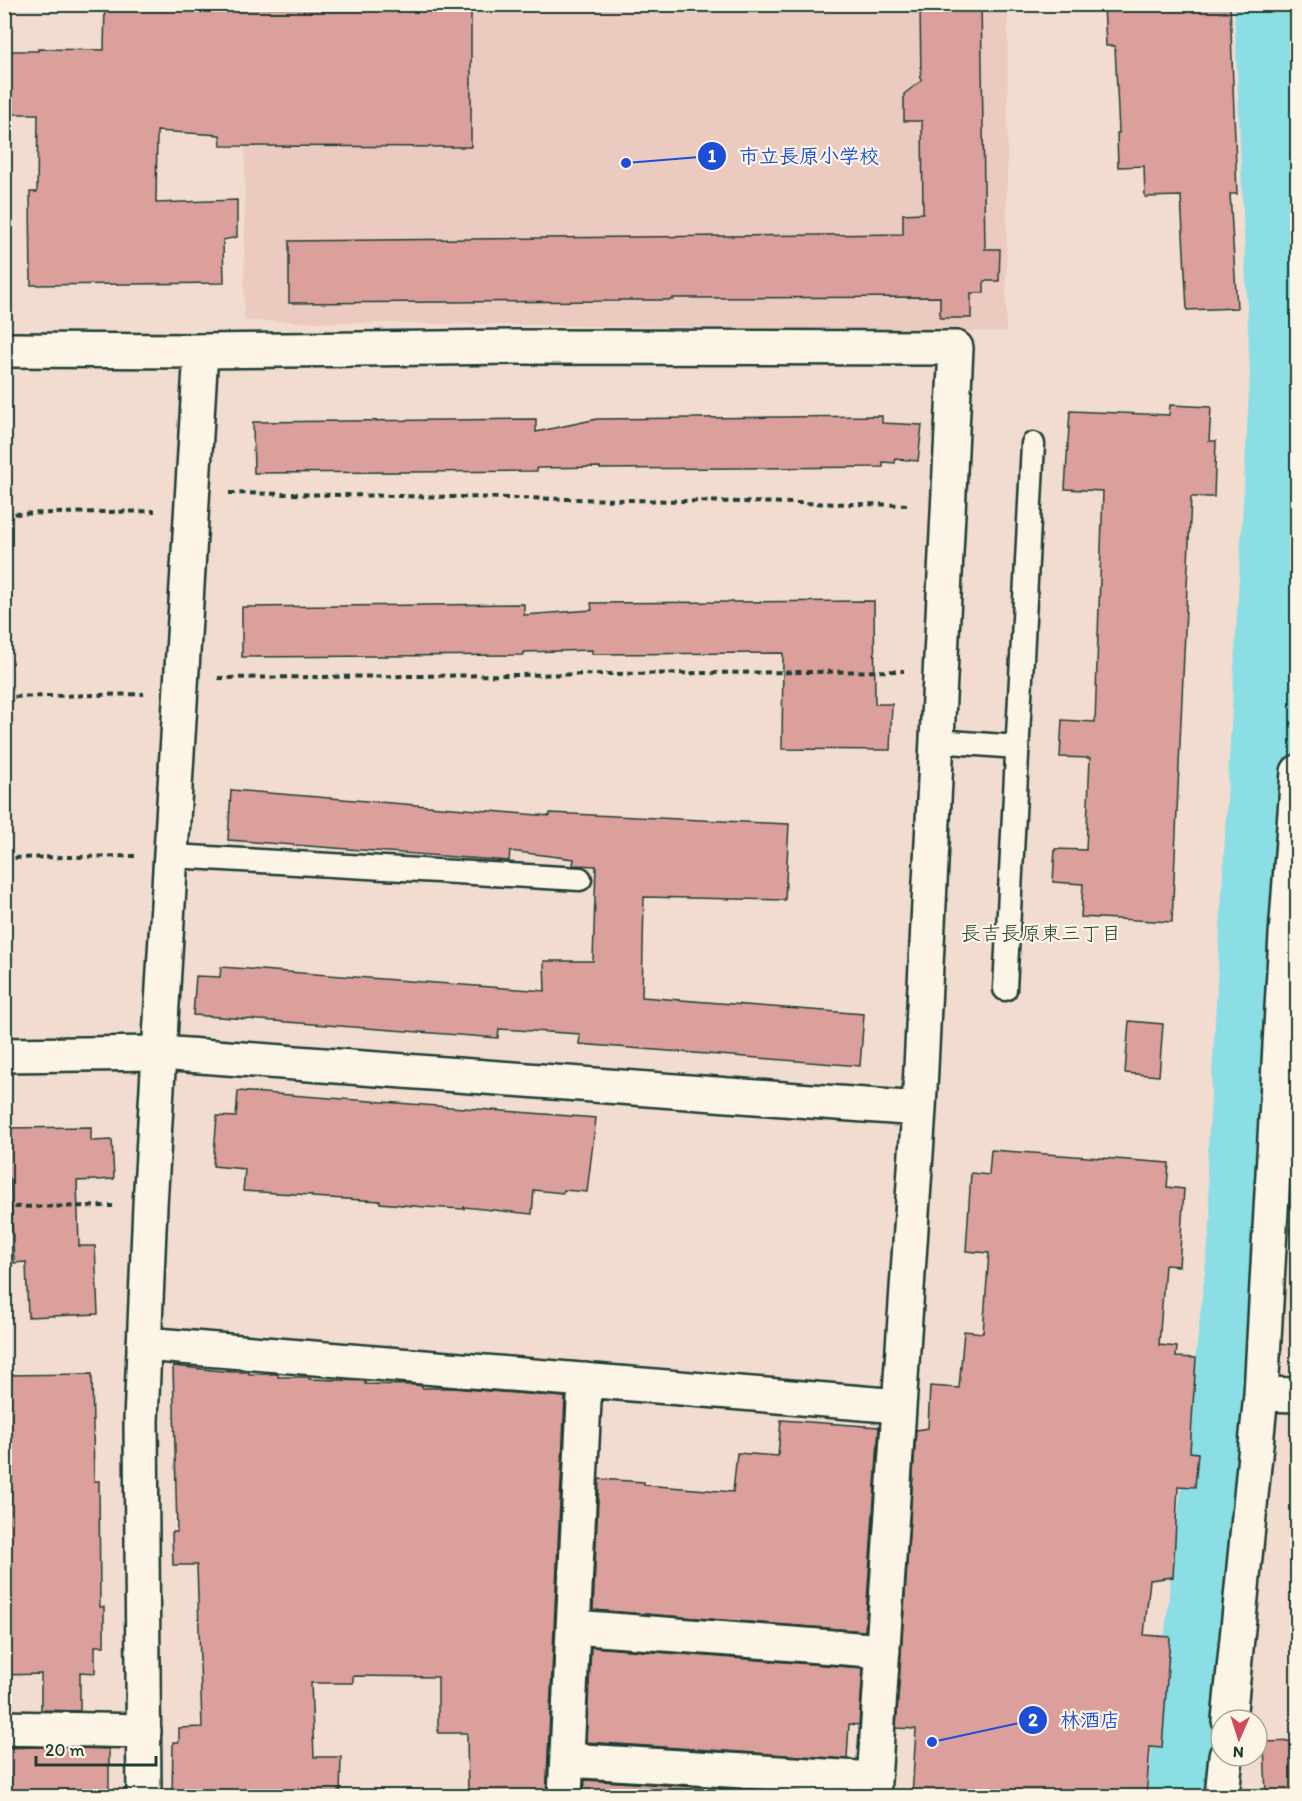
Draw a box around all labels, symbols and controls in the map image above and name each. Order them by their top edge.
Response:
callout: 市立長原小学校 [697,137,891,175]
text: 市立長原小学校 [739,144,879,168]
text: 1 [708,145,717,167]
district label: 長吉長原東三丁目 [961,921,1121,945]
callout: 林酒店 [1018,1701,1132,1739]
text: 林酒店 [1060,1708,1120,1732]
north arrow [1209,1708,1269,1768]
text: 2 [1028,1709,1038,1731]
scale bar [36,1729,156,1767]
text: 20 m [45,1739,85,1761]
text: N [1232,1743,1244,1762]

